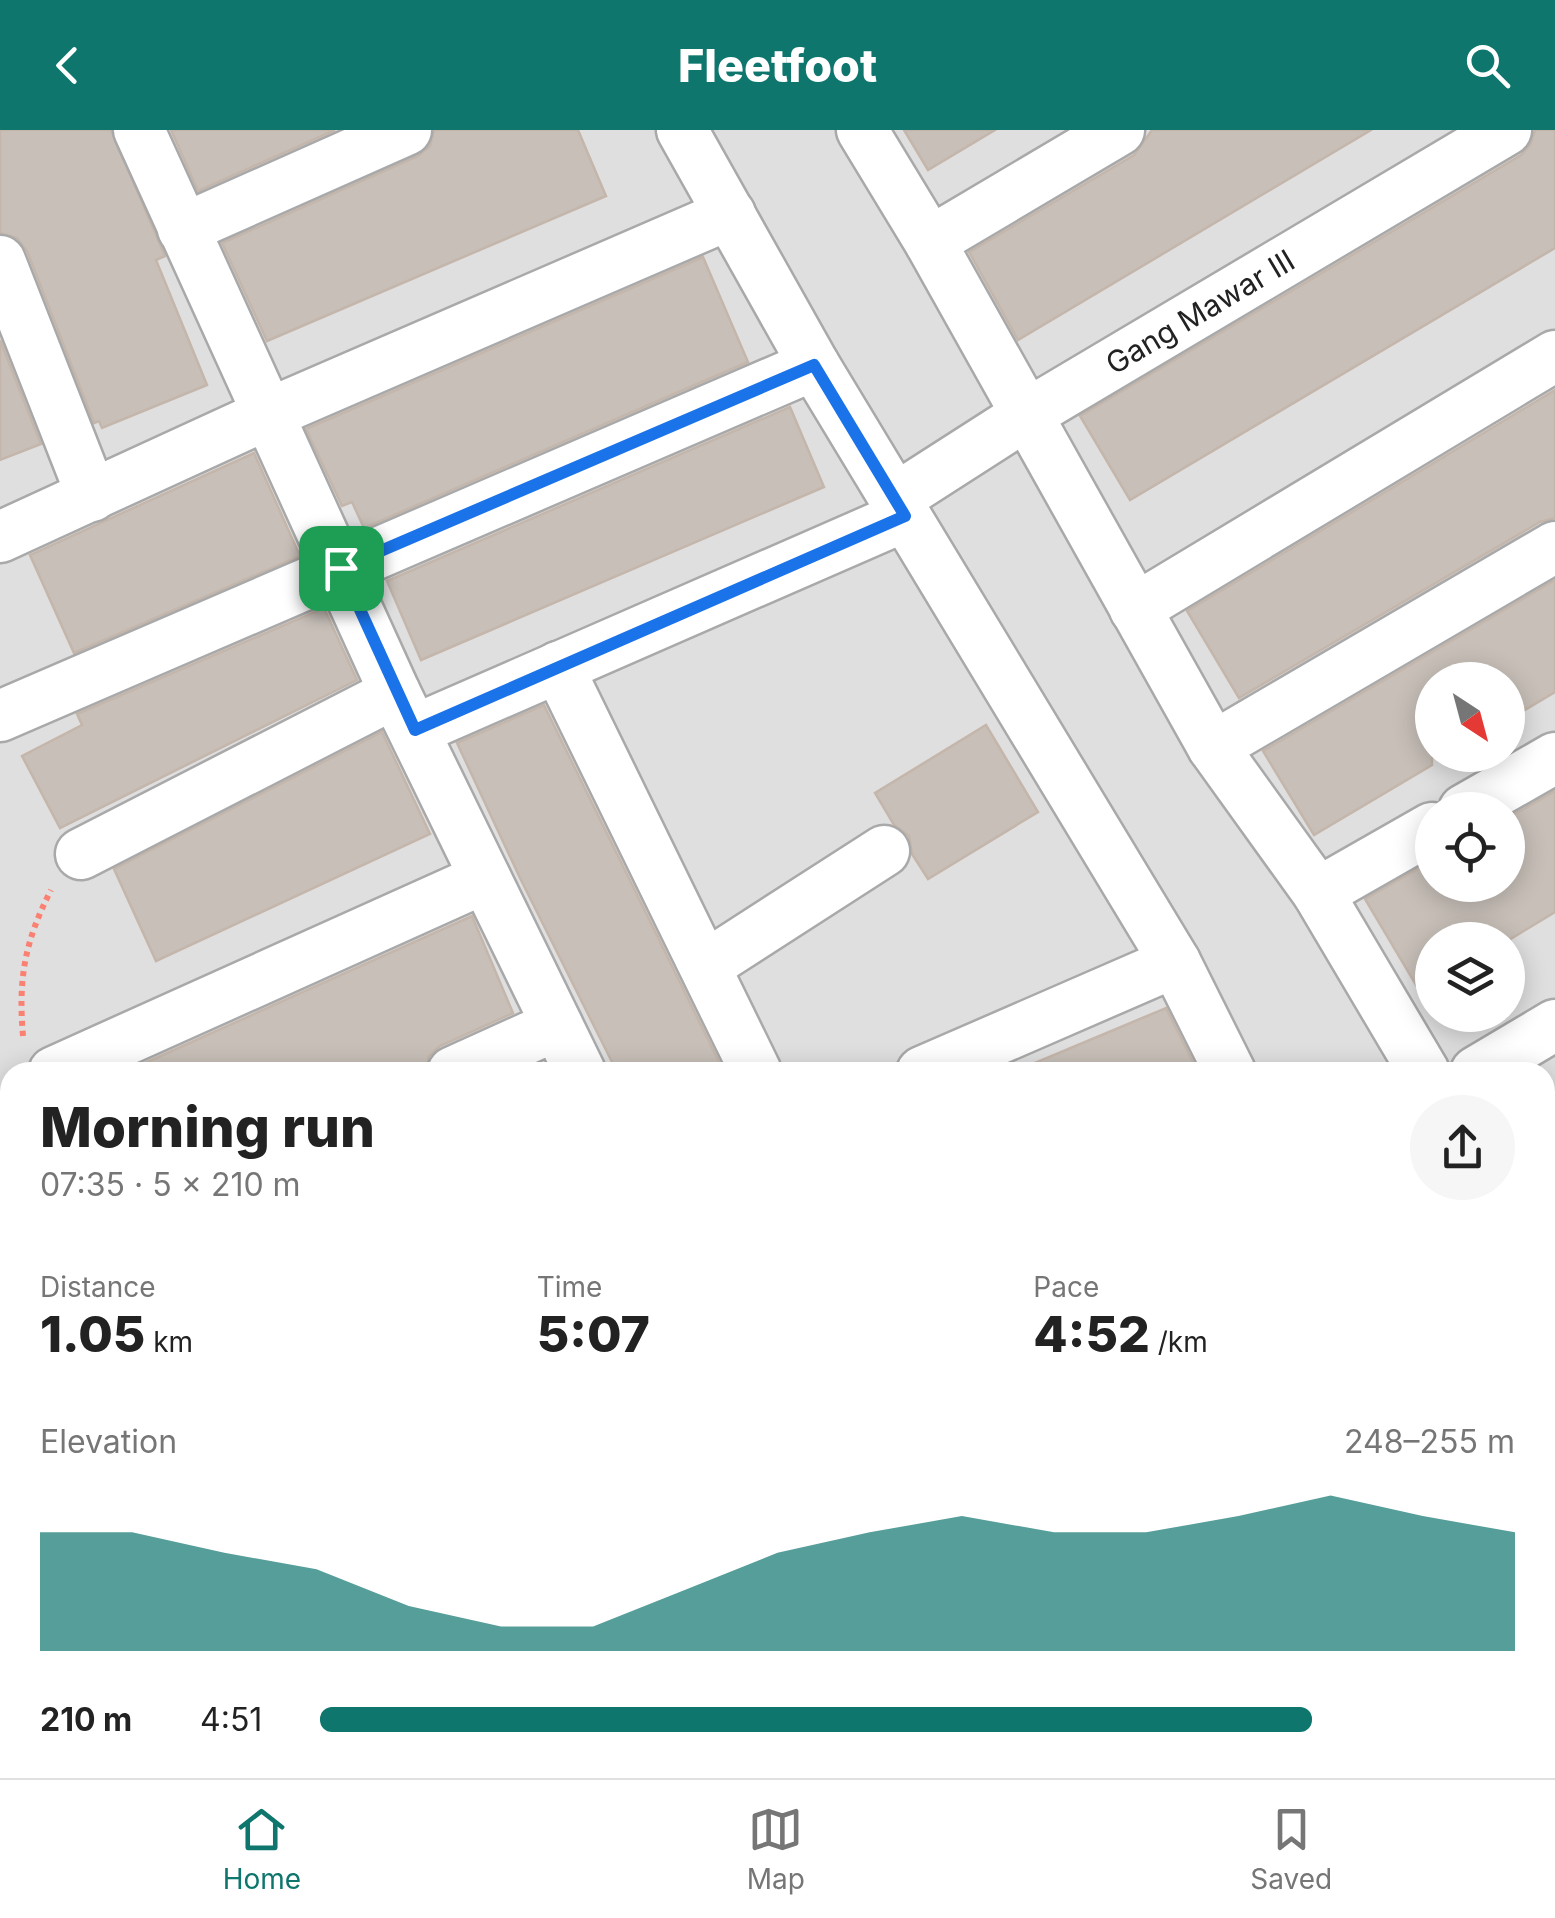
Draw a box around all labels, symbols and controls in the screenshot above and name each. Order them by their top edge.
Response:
icon: back [40,38,95,93]
text: Fleetfoot [678,38,877,93]
icon: search [1460,38,1515,93]
street label: Gang Mawar III [1099,242,1301,382]
pin [299,526,384,611]
icon: arrive [314,541,369,596]
north arrow [1415,662,1525,772]
map controls [1415,662,1525,1032]
button: locate [1415,792,1525,902]
button: layers [1415,922,1525,1032]
text: Morning run [40,1094,375,1160]
button: share [1410,1095,1515,1200]
text: 07:35 · 5 × 210 m [40,1165,301,1204]
text: Distance [40,1270,156,1304]
text: Time [537,1270,602,1304]
text: Pace [1033,1270,1099,1304]
text: 1.05 [40,1304,145,1364]
text: 5:07 [537,1304,650,1364]
text: 4:52 [1033,1304,1150,1364]
text: km [145,1325,193,1359]
text: /km [1150,1325,1208,1359]
text: Elevation [40,1422,177,1461]
text: 248–255 m [1344,1422,1515,1461]
text: 210 m [40,1700,132,1739]
text: 4:51 [200,1700,262,1739]
tab: Home [223,1802,301,1896]
tab: Map [747,1802,805,1896]
tab: Saved [1250,1802,1332,1896]

